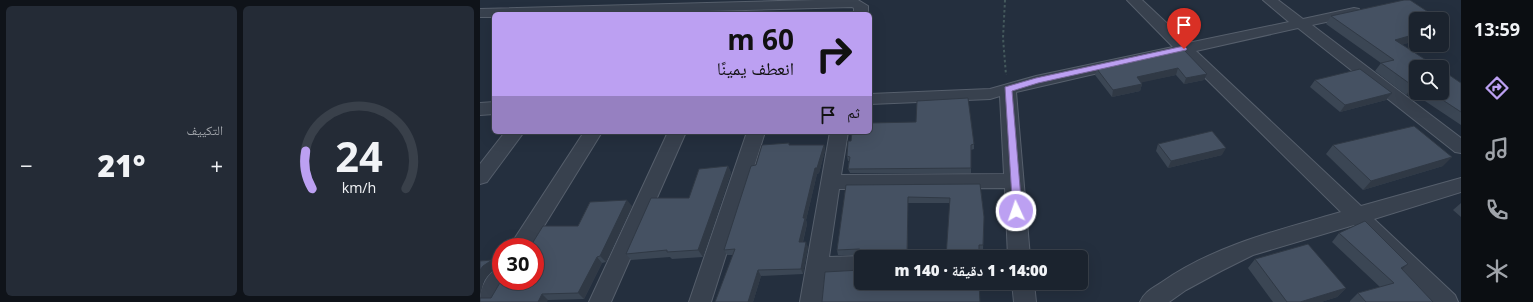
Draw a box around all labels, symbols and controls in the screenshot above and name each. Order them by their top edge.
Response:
pin [1167,8,1201,49]
map controls [1409,12,1449,100]
button: sound [1409,12,1449,52]
icon: arrive [1173,14,1195,36]
text: 13:59 [1474,17,1520,41]
text: 60 m [727,20,794,58]
icon: right [808,28,860,80]
text: انعطف يمينًا [717,56,794,80]
button: search [1409,60,1449,100]
icon: directions [1483,74,1511,102]
text: ثم [847,102,860,122]
icon: arrive [817,104,839,126]
text: التكييف [187,121,223,139]
text: 24 [335,128,382,184]
icon: music [1483,135,1511,163]
text: 21° [98,145,145,186]
text: − [20,150,33,180]
text: + [210,150,223,180]
text: km/h [341,178,376,197]
position arrow [995,190,1037,232]
icon: phone [1483,196,1511,224]
speed limit sign: 30 [492,238,544,290]
icon: climate [1483,257,1511,285]
text: 14:00 · 1 دقيقة · 140 m [894,260,1048,280]

